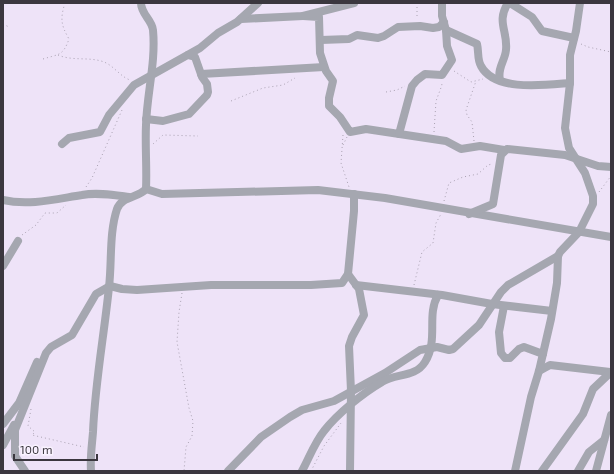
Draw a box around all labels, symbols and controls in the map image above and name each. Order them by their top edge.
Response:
scale bar [14,436,97,462]
text: 100 m [20,442,52,456]

